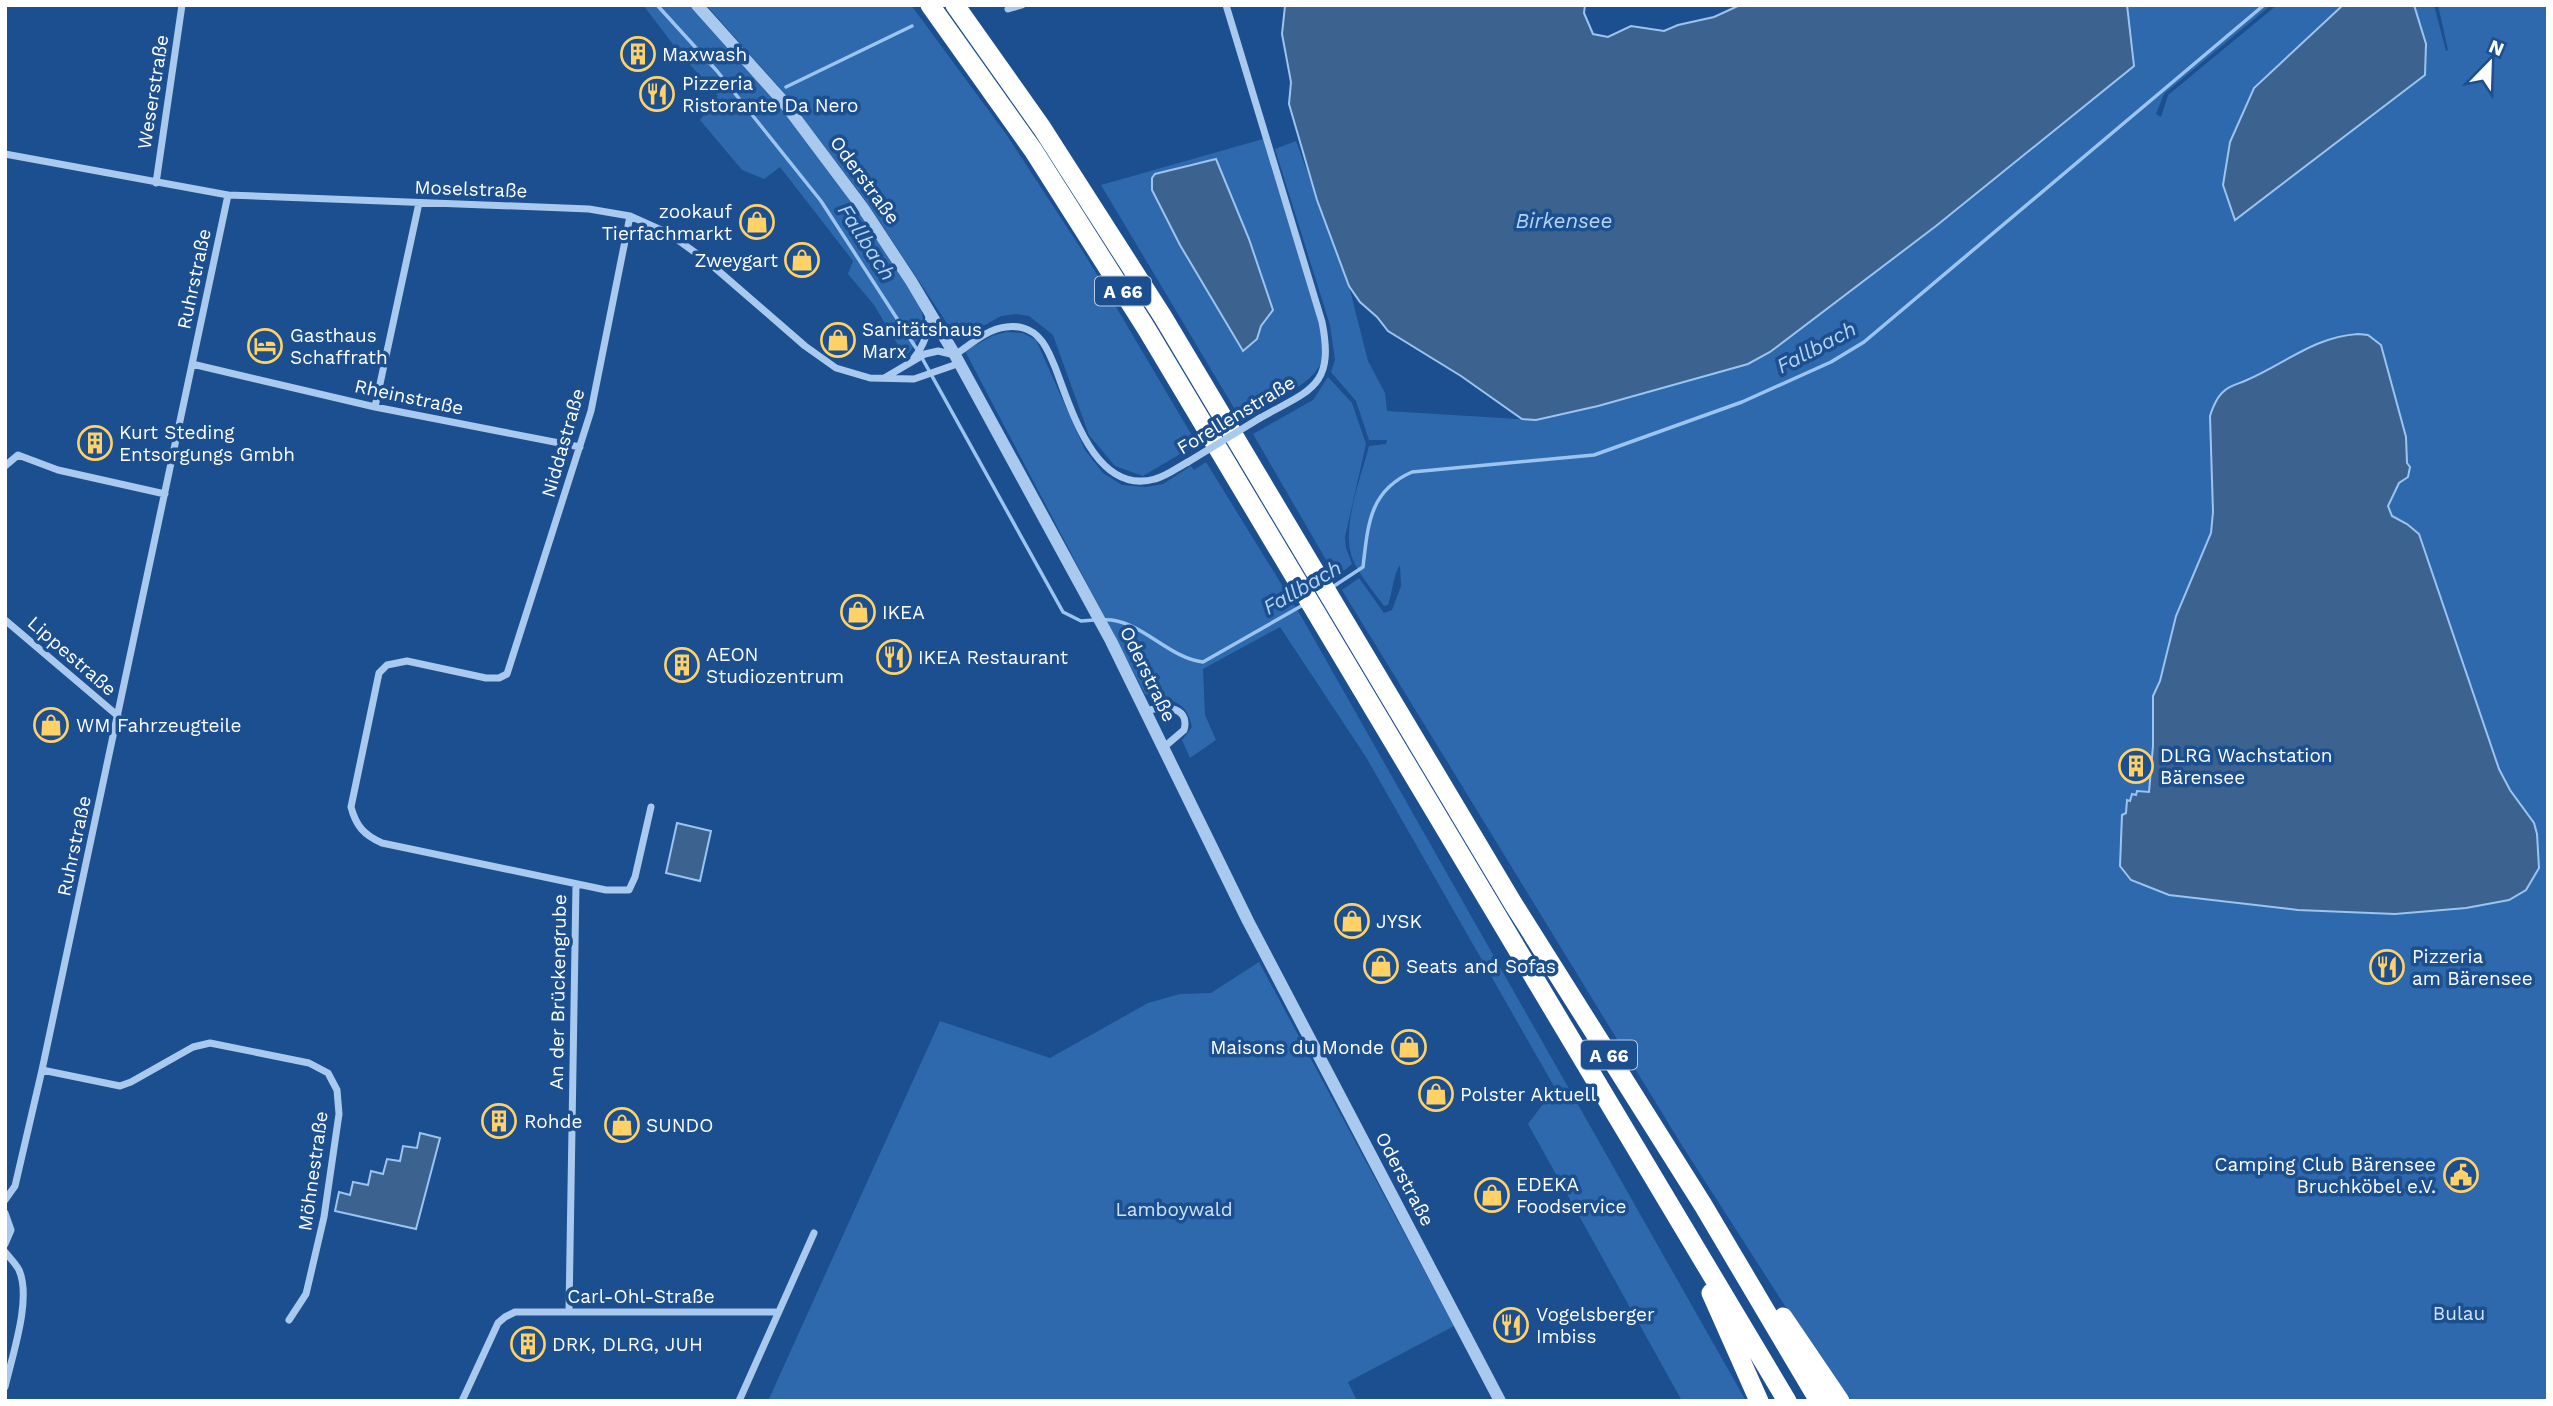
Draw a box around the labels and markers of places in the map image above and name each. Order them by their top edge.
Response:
building icon: Maxwash [619,35,657,73]
place label: Maxwash [662,43,747,66]
place label: Pizzeria Ristorante Da Nero [682,72,858,117]
restaurant icon: Pizzeria Ristorante Da Nero [638,75,676,113]
place label: zookauf Tierfachmarkt [602,200,733,245]
shop icon: zookauf Tierfachmarkt [738,203,776,241]
shop icon: Zweygart [783,241,821,279]
place label: Zweygart [695,249,778,272]
place label: Sanitätshaus Marx [862,318,982,363]
shop icon: Sanitätshaus Marx [819,321,857,359]
place label: Gasthaus Schaffrath [290,324,388,369]
hotel icon: Gasthaus Schaffrath [246,327,284,365]
place label: Kurt Steding Entsorgungs Gmbh [119,421,295,466]
building icon: Kurt Steding Entsorgungs Gmbh [76,424,114,462]
shop icon: IKEA [839,593,877,631]
place label: IKEA [882,601,925,624]
restaurant icon: IKEA Restaurant [875,638,913,676]
place label: AEON Studiozentrum [706,643,844,688]
building icon: AEON Studiozentrum [663,646,701,684]
place label: IKEA Restaurant [918,646,1068,669]
shop icon: WM Fahrzeugteile [32,706,70,744]
place label: WM Fahrzeugteile [76,714,241,737]
place label: DLRG Wachstation Bärensee [2160,744,2333,789]
building icon: DLRG Wachstation Bärensee [2117,747,2155,785]
shop icon: JYSK [1333,902,1371,940]
place label: JYSK [1376,910,1422,933]
place label: Pizzeria am Bärensee [2412,945,2533,990]
shop icon: Seats and Sofas [1362,947,1400,985]
restaurant icon: Pizzeria am Bärensee [2368,948,2406,986]
place label: Seats and Sofas [1406,955,1556,978]
shop icon: Maisons du Monde [1390,1028,1428,1066]
place label: Maisons du Monde [1210,1036,1384,1059]
shop icon: Polster Aktuell [1417,1075,1455,1113]
place label: Polster Aktuell [1460,1083,1596,1106]
building icon: Rohde [480,1102,518,1140]
shop icon: SUNDO [603,1106,641,1144]
place label: Rohde [524,1110,582,1133]
place label: SUNDO [646,1114,714,1137]
place label: Camping Club Bärensee Bruchköbel e.V. [2215,1153,2436,1198]
public building icon: Camping Club Bärensee Bruchköbel e.V. [2442,1156,2480,1194]
place label: EDEKA Foodservice [1516,1173,1627,1218]
shop icon: EDEKA Foodservice [1473,1176,1511,1214]
place label: Vogelsberger Imbiss [1536,1303,1655,1348]
restaurant icon: Vogelsberger Imbiss [1492,1306,1530,1344]
building icon: DRK, DLRG, JUH [509,1325,547,1363]
place label: DRK, DLRG, JUH [552,1333,703,1356]

